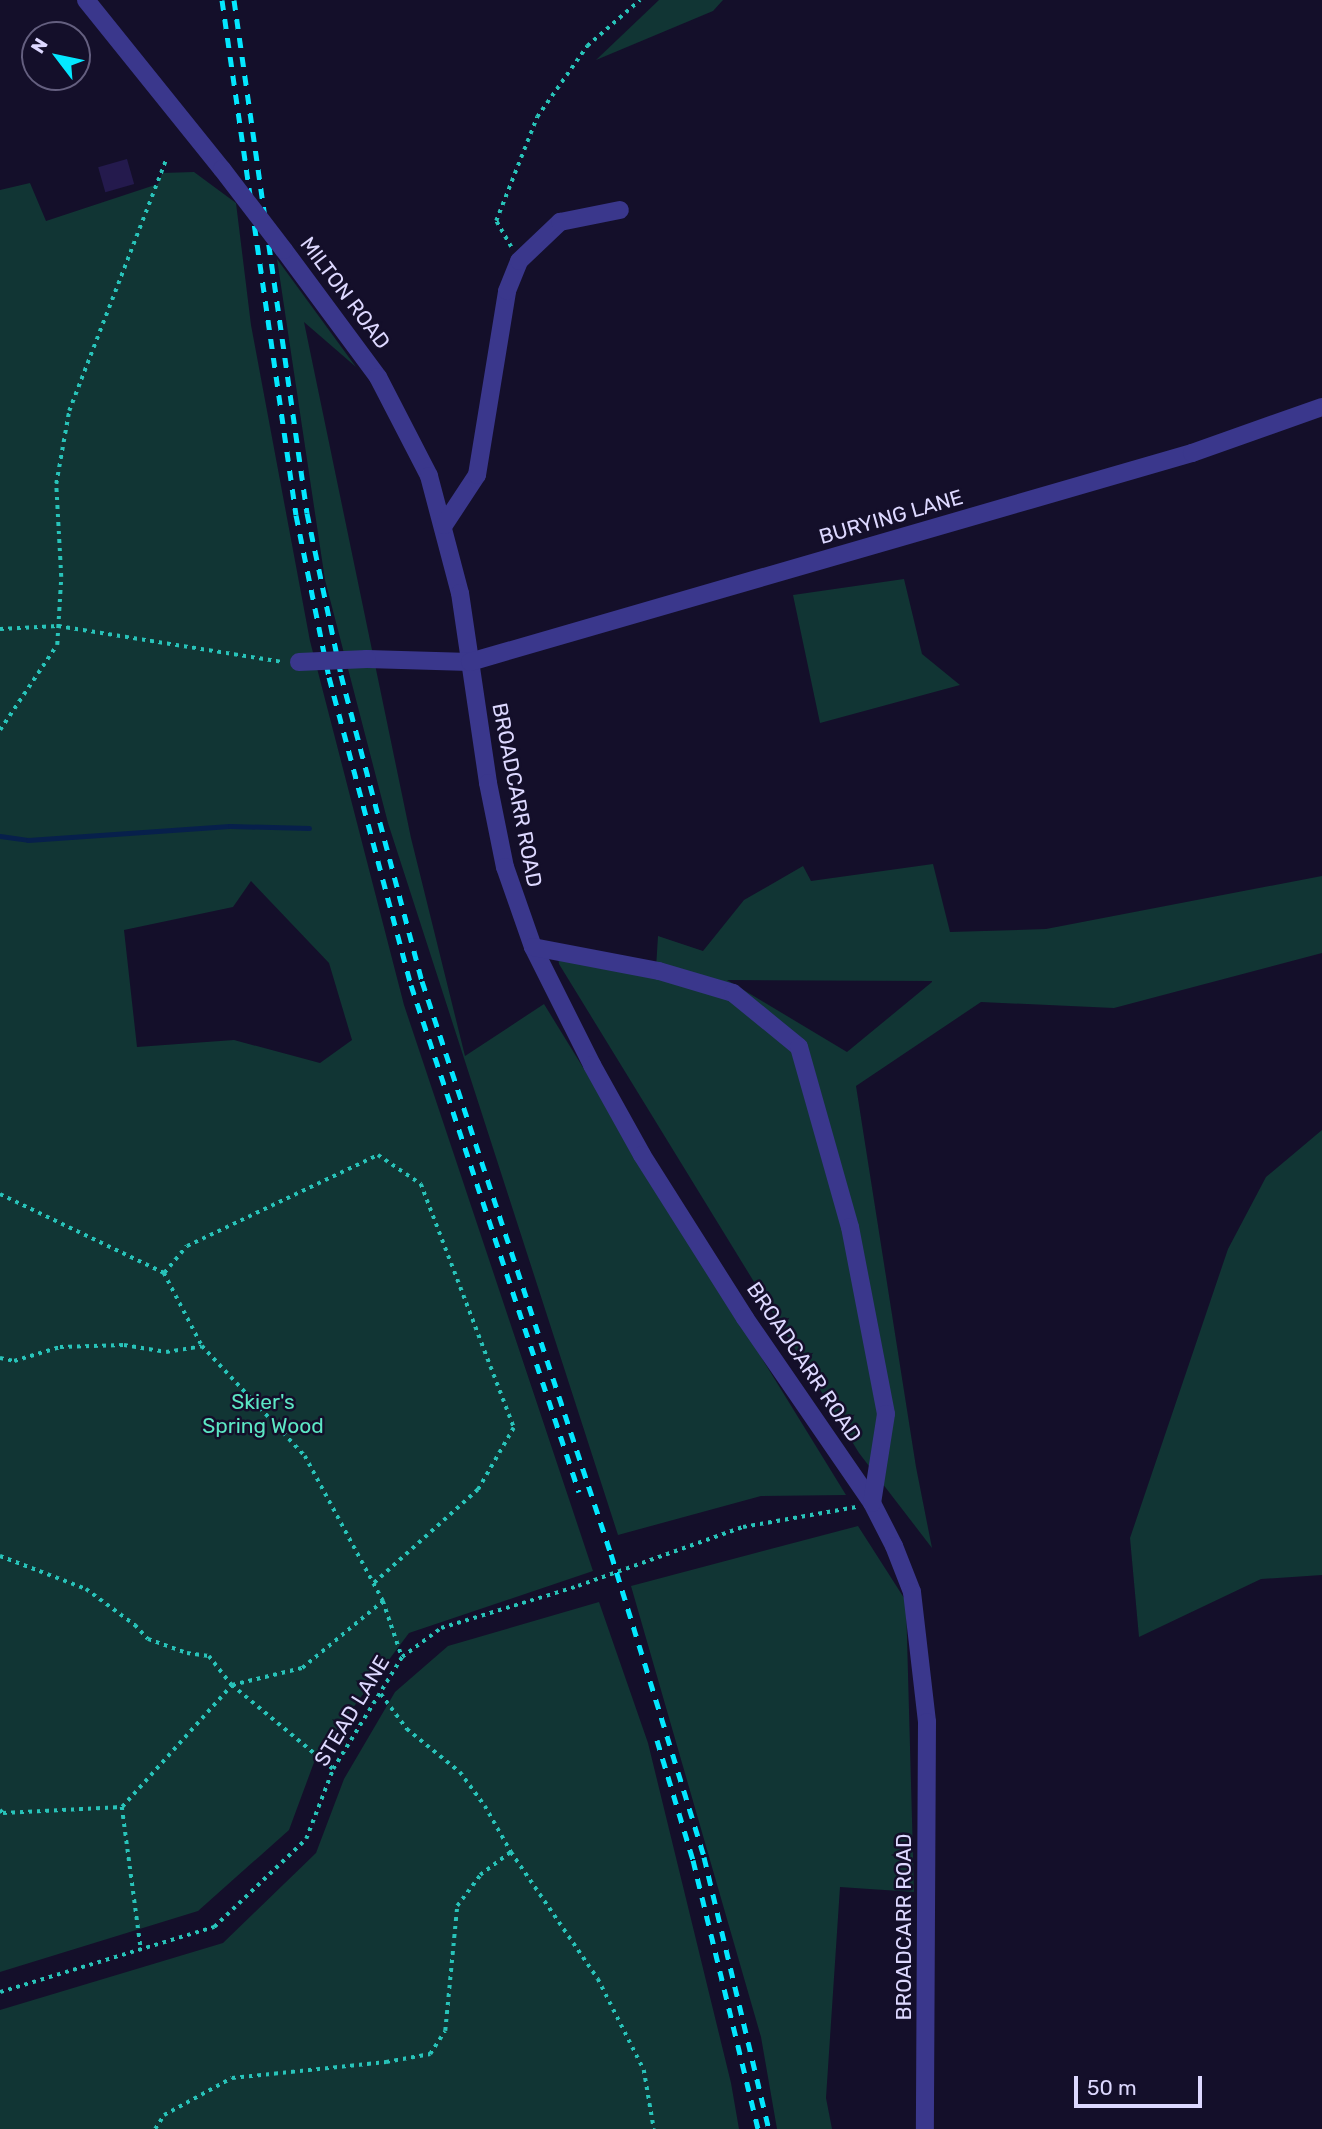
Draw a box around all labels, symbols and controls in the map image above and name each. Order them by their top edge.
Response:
north arrow [21,21,91,91]
text: N [26,34,53,58]
street label: MILTON ROAD [295,232,395,354]
street label: BURYING LANE [816,484,966,550]
street label: BROADCARR ROAD [487,701,547,889]
street label: BROADCARR ROAD [741,1277,867,1447]
park label: Skier's Spring Wood [202,1389,324,1439]
street label: STEAD LANE [309,1651,395,1771]
street label: BROADCARR ROAD [891,1833,917,2021]
scale bar [1077,2062,1205,2106]
text: 50 m [1087,2075,1137,2100]

